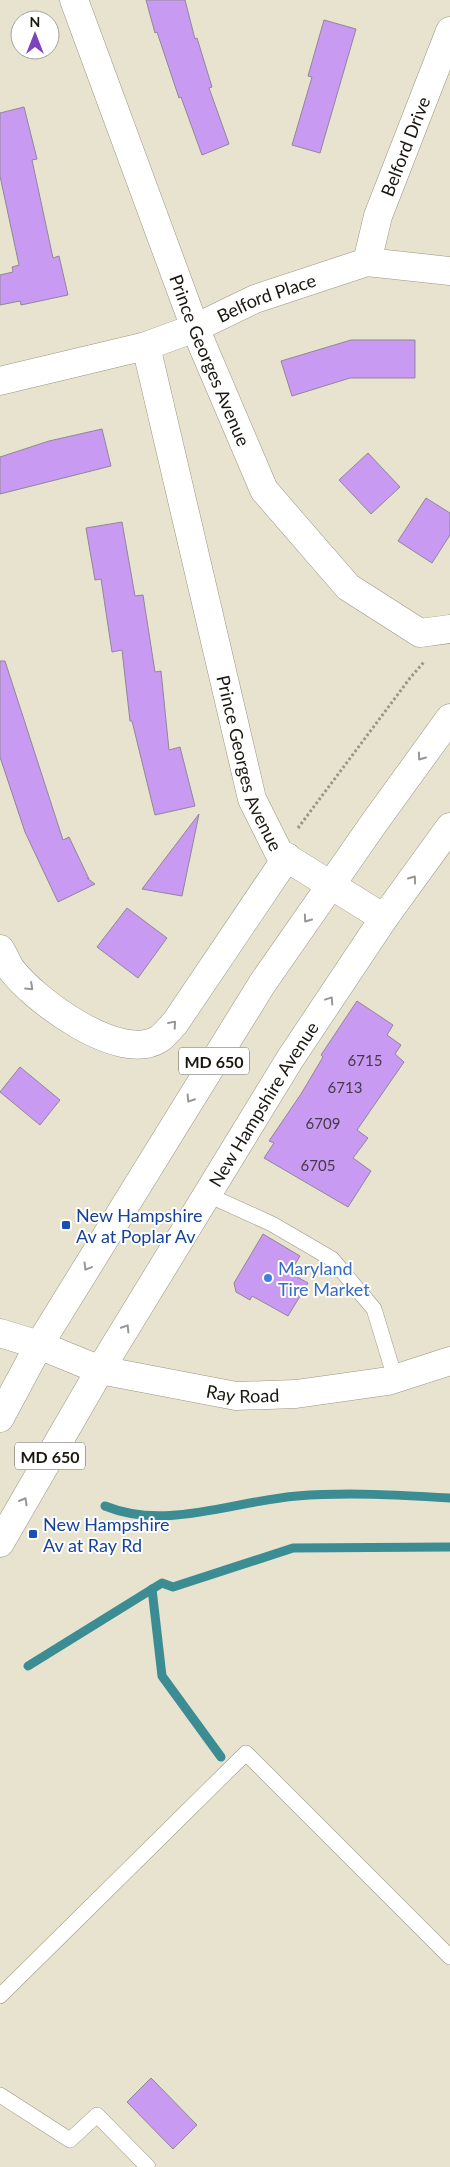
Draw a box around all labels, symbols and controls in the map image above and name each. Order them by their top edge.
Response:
north arrow [10,10,60,60]
text: N [30,13,40,30]
street label: Belford Drive [376,93,434,199]
street label: Belford Place [213,269,318,327]
street label: Prince Georges Avenue [165,271,255,449]
street label: Prince Georges Avenue [212,673,287,854]
one-way arrow [418,751,427,761]
one-way arrow [407,875,416,885]
one-way arrow [304,913,313,923]
one-way arrow [24,981,33,990]
one-way arrow [324,996,333,1006]
street label: New Hampshire Avenue [204,1017,323,1190]
one-way arrow [168,1020,177,1029]
road number: MD 650 [179,1048,249,1074]
house number: 6715 [348,1051,382,1069]
house number: 6713 [328,1078,362,1096]
one-way arrow [187,1094,197,1103]
house number: 6709 [306,1114,340,1132]
house number: 6705 [301,1156,335,1174]
place label: New Hampshire Av at Poplar Av [76,1204,202,1247]
marker: New Hampshire Av at Poplar Av [60,1219,72,1231]
place label: Maryland Tire Market [278,1257,370,1300]
one-way arrow [84,1262,94,1271]
marker: Maryland Tire Market [262,1272,274,1284]
one-way arrow [119,1325,129,1334]
street label: Ray Road [204,1380,280,1407]
road number: MD 650 [15,1442,85,1470]
one-way arrow [18,1497,28,1506]
place label: New Hampshire Av at Ray Rd [43,1513,169,1556]
marker: New Hampshire Av at Ray Rd [27,1528,39,1540]

